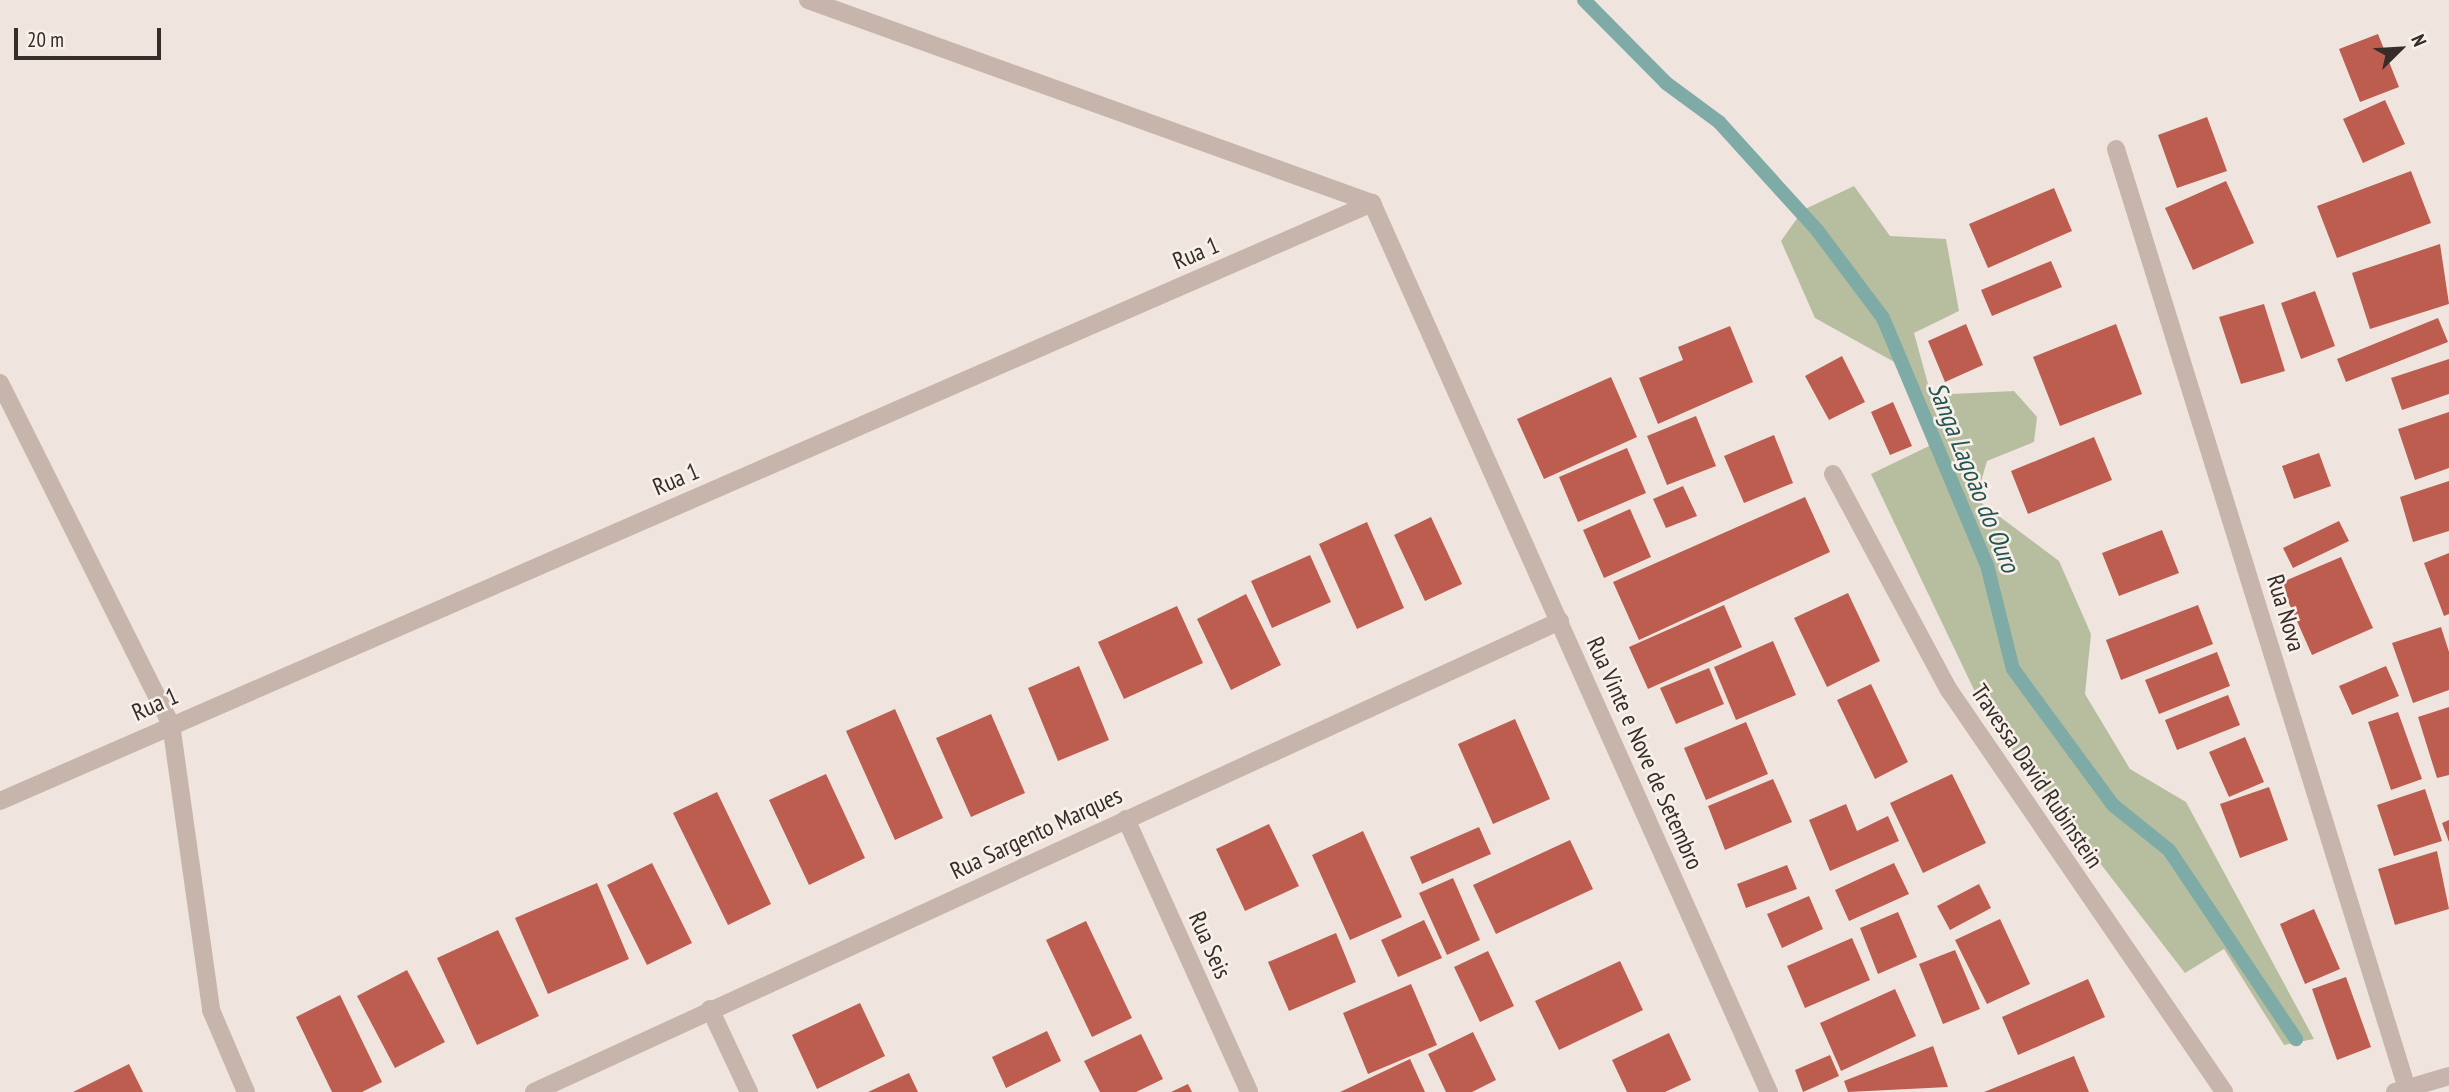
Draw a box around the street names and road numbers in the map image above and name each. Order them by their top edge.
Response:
street label: Rua 1 [1169,230,1223,276]
street label: Rua 1 [649,456,703,502]
street label: Rua Nova [2261,571,2311,655]
street label: Rua Vinte e Nove de Setembro [1581,632,1709,874]
street label: Travessa David Rubinstein [1965,679,2109,873]
street label: Rua 1 [127,681,183,727]
street label: Rua Sargento Marques [946,781,1126,885]
street label: Rua Seis [1183,907,1237,983]

